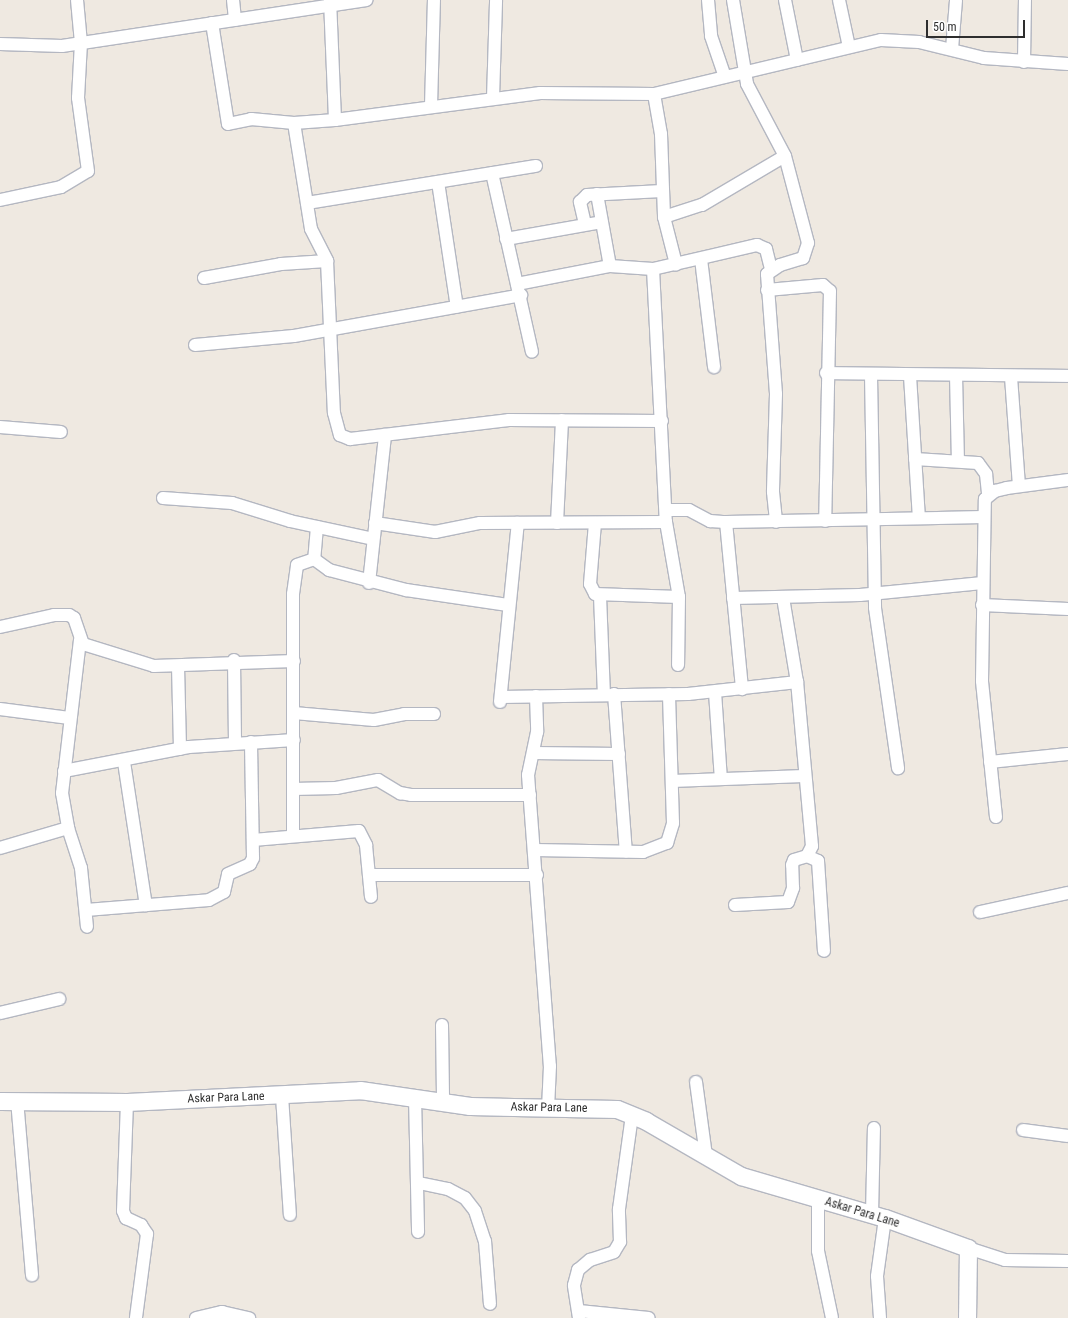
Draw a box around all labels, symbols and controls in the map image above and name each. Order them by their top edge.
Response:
scale bar [928,12,1027,38]
text: 50 m [933,20,957,34]
street label: Askar Para Lane [187,1089,265,1107]
street label: Askar Para Lane [510,1100,588,1116]
street label: Askar Para Lane [823,1195,901,1231]

